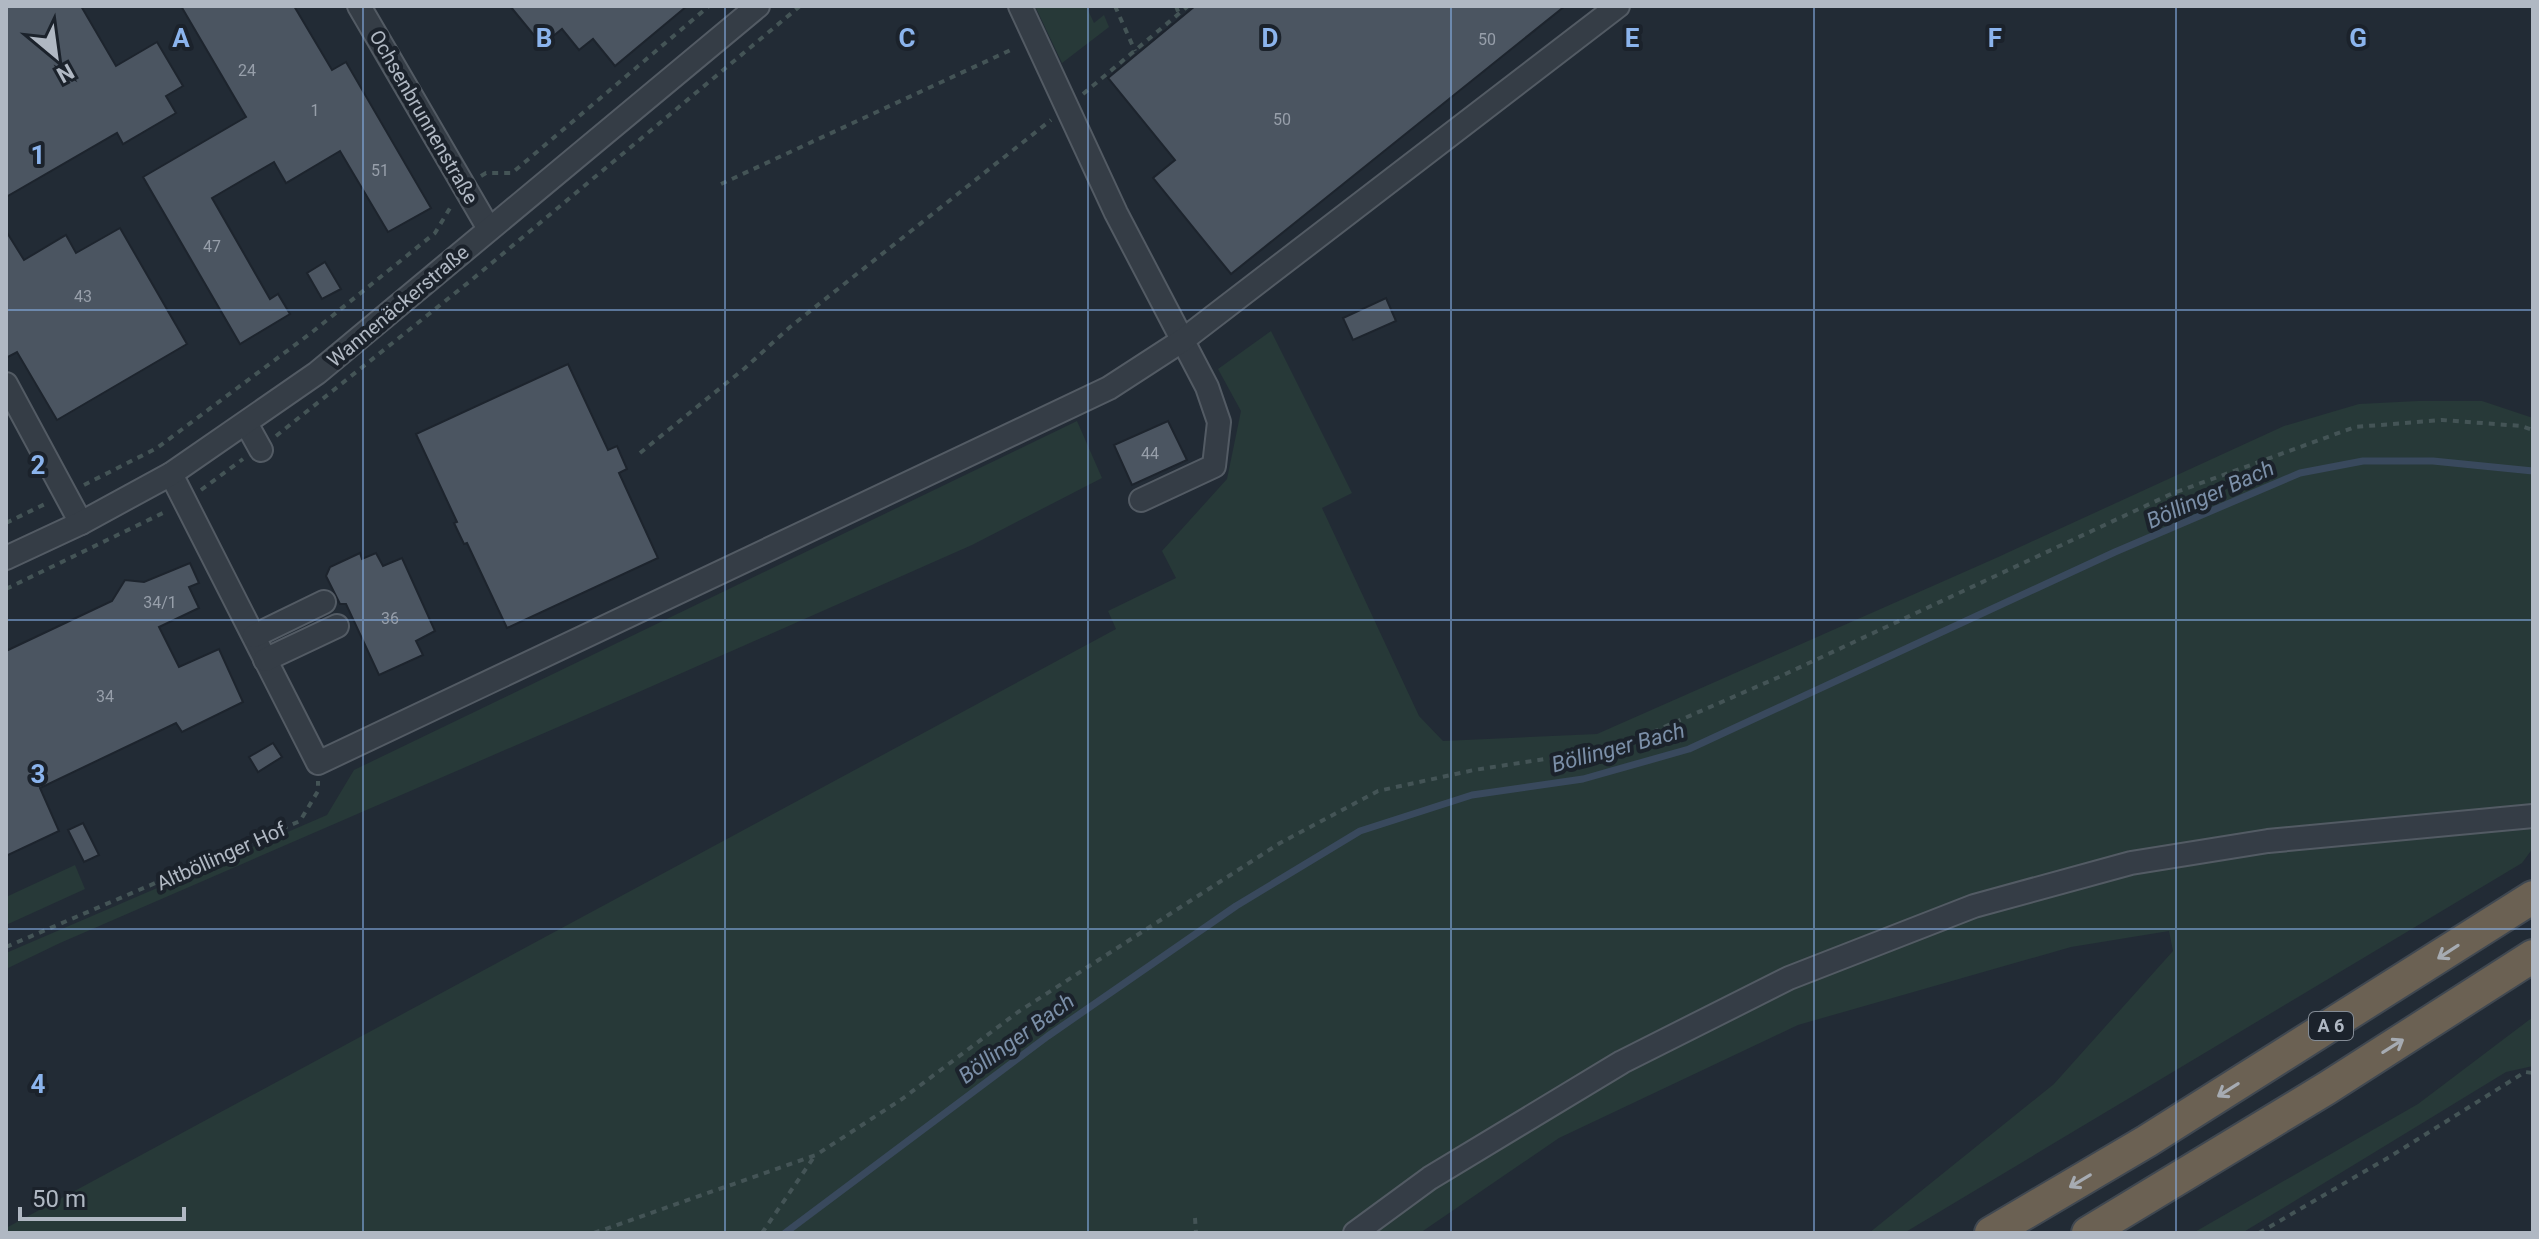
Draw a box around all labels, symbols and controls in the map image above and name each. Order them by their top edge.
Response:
north arrow [16,16,96,96]
text: A [172,23,190,53]
text: B [536,23,552,53]
text: C [898,23,916,53]
text: D [1262,23,1278,53]
text: E [1625,23,1640,53]
text: F [1988,23,2002,53]
text: G [2349,23,2367,53]
street label: Ochsenbrunnenstraße [364,26,484,208]
house number: 50 [1478,30,1496,49]
text: N [53,58,78,88]
house number: 24 [238,61,256,80]
house number: 1 [311,101,320,120]
house number: 50 [1273,110,1291,129]
text: 1 [31,140,45,170]
house number: 51 [371,161,389,180]
house number: 47 [203,237,221,256]
street label: Wannenäckerstraße [322,240,474,372]
house number: 43 [74,287,92,306]
house number: 44 [1141,444,1159,463]
text: 2 [31,450,45,480]
water label: Böllinger Bach [2143,455,2278,534]
house number: 34/1 [143,593,177,612]
house number: 36 [381,609,399,628]
house number: 34 [96,687,114,706]
water label: Böllinger Bach [1549,718,1687,777]
text: 3 [31,759,45,789]
street label: Altböllinger Hof [153,817,289,895]
one-way arrow [2438,944,2460,961]
water label: Böllinger Bach [954,988,1079,1089]
road number: A 6 [2309,1012,2353,1040]
one-way arrow [2381,1038,2404,1054]
text: 4 [31,1069,46,1099]
one-way arrow [2217,1083,2240,1099]
scale bar [20,1171,184,1221]
one-way arrow [2069,1173,2092,1189]
text: 50 m [32,1185,86,1213]

